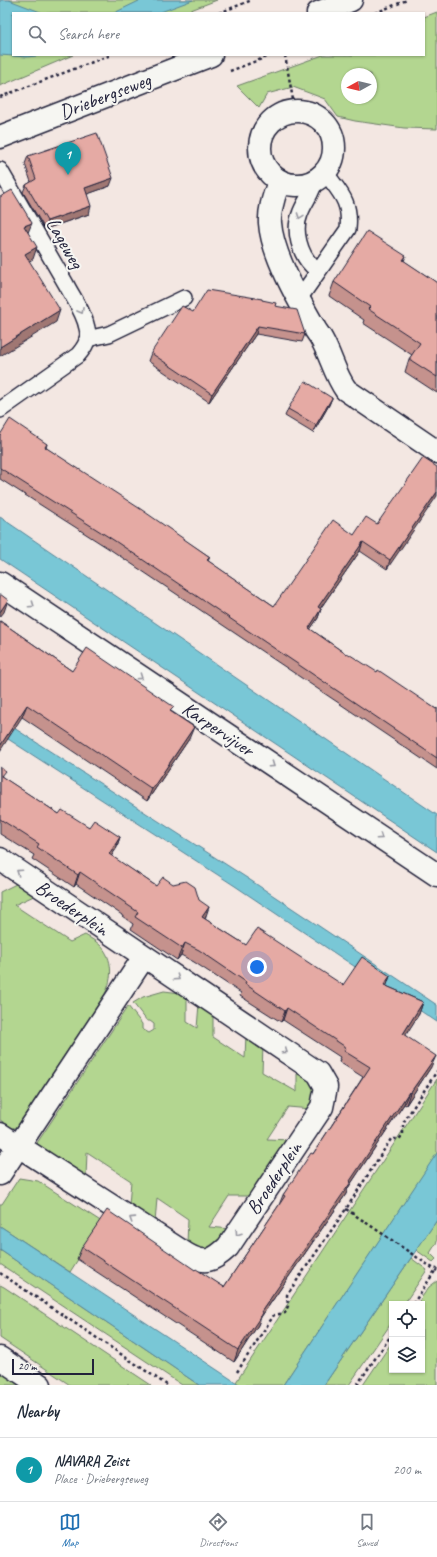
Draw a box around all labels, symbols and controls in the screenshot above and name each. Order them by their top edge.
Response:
search box [12,12,425,56]
icon: search [26,23,48,45]
text: Search here [58,25,119,44]
street label: Driebergseweg [56,67,155,125]
north arrow [341,68,377,104]
pin: 1 [55,142,81,175]
one-way arrow [296,212,305,219]
street label: Lageweg [40,213,90,275]
one-way arrow [76,307,83,314]
one-way arrow [28,600,35,607]
one-way arrow [136,672,143,679]
street label: Karpervijver [177,696,260,763]
one-way arrow [268,760,275,768]
one-way arrow [376,832,383,840]
one-way arrow [16,869,23,877]
street label: Broederplein [31,874,114,942]
your location [247,957,267,977]
one-way arrow [173,973,180,981]
one-way arrow [281,1046,288,1053]
street label: Broederplein [240,1136,308,1219]
one-way arrow [129,1217,136,1224]
one-way arrow [235,1229,243,1236]
map controls [389,1301,425,1373]
button: locate [389,1301,425,1337]
button: layers [389,1337,425,1373]
scale bar [12,1357,94,1376]
text: 20 m [18,1359,37,1373]
text: Nearby [16,1401,59,1422]
text: NAVARA Zeist [54,1452,129,1471]
text: 1 [26,1462,32,1478]
text: 200 m [393,1462,421,1478]
text: Place · Driebergseweg [54,1471,148,1487]
tab: Map [59,1511,81,1549]
tab: Directions [199,1511,238,1549]
tab: Saved [356,1511,378,1549]

